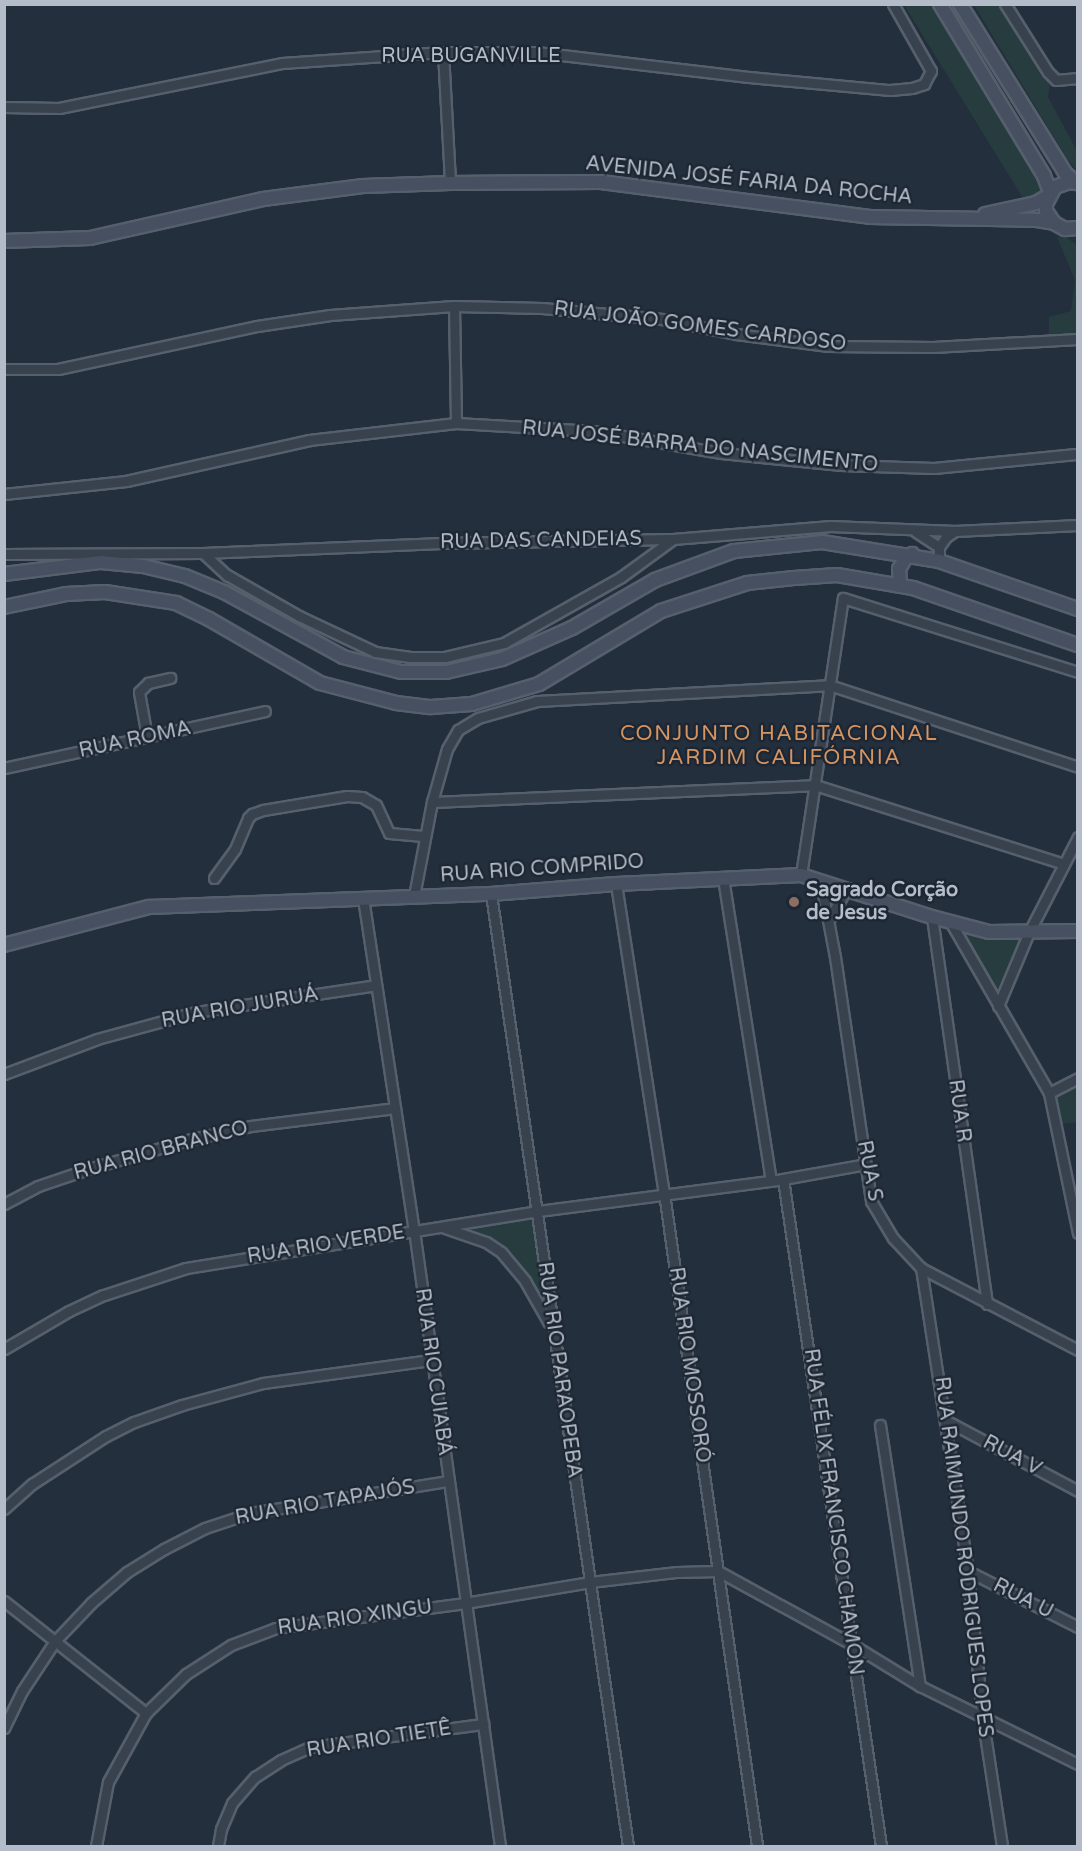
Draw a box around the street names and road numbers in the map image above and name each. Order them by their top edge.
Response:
street label: RUA BUGANVILLE [381,44,561,68]
street label: AVENIDA JOSÉ FARIA DA ROCHA [584,152,914,210]
street label: RUA JOÃO GOMES CARDOSO [552,297,848,357]
street label: RUA JOSÉ BARRA DO NASCIMENTO [521,416,879,478]
street label: RUA DAS CANDEIAS [440,527,642,555]
street label: RUA ROMA [77,716,193,764]
street label: RUA RIO COMPRIDO [439,850,645,888]
street label: RUA RIO JURUÁ [160,982,320,1034]
street label: RUA R [943,1078,975,1144]
street label: RUA RIO BRANCO [71,1116,251,1186]
street label: RUA S [851,1139,887,1203]
street label: RUA RIO VERDE [246,1221,406,1269]
street label: RUA RIO PARAOPEBA [532,1260,586,1480]
street label: RUA RIO MOSSORÓ [663,1266,715,1464]
street label: RUA RIO CUIABÁ [409,1287,457,1457]
street label: RUA FÉLIX FRANCISCO CHAMON [798,1347,868,1677]
street label: RUA RAIMUNDO RODRIGUES LOPES [929,1375,997,1739]
street label: RUA V [979,1431,1045,1481]
street label: RUA RIO TAPAJÓS [233,1475,417,1531]
street label: RUA U [989,1574,1057,1624]
street label: RUA RIO XINGU [276,1595,434,1641]
street label: RUA RIO TIETÊ [305,1717,453,1763]

